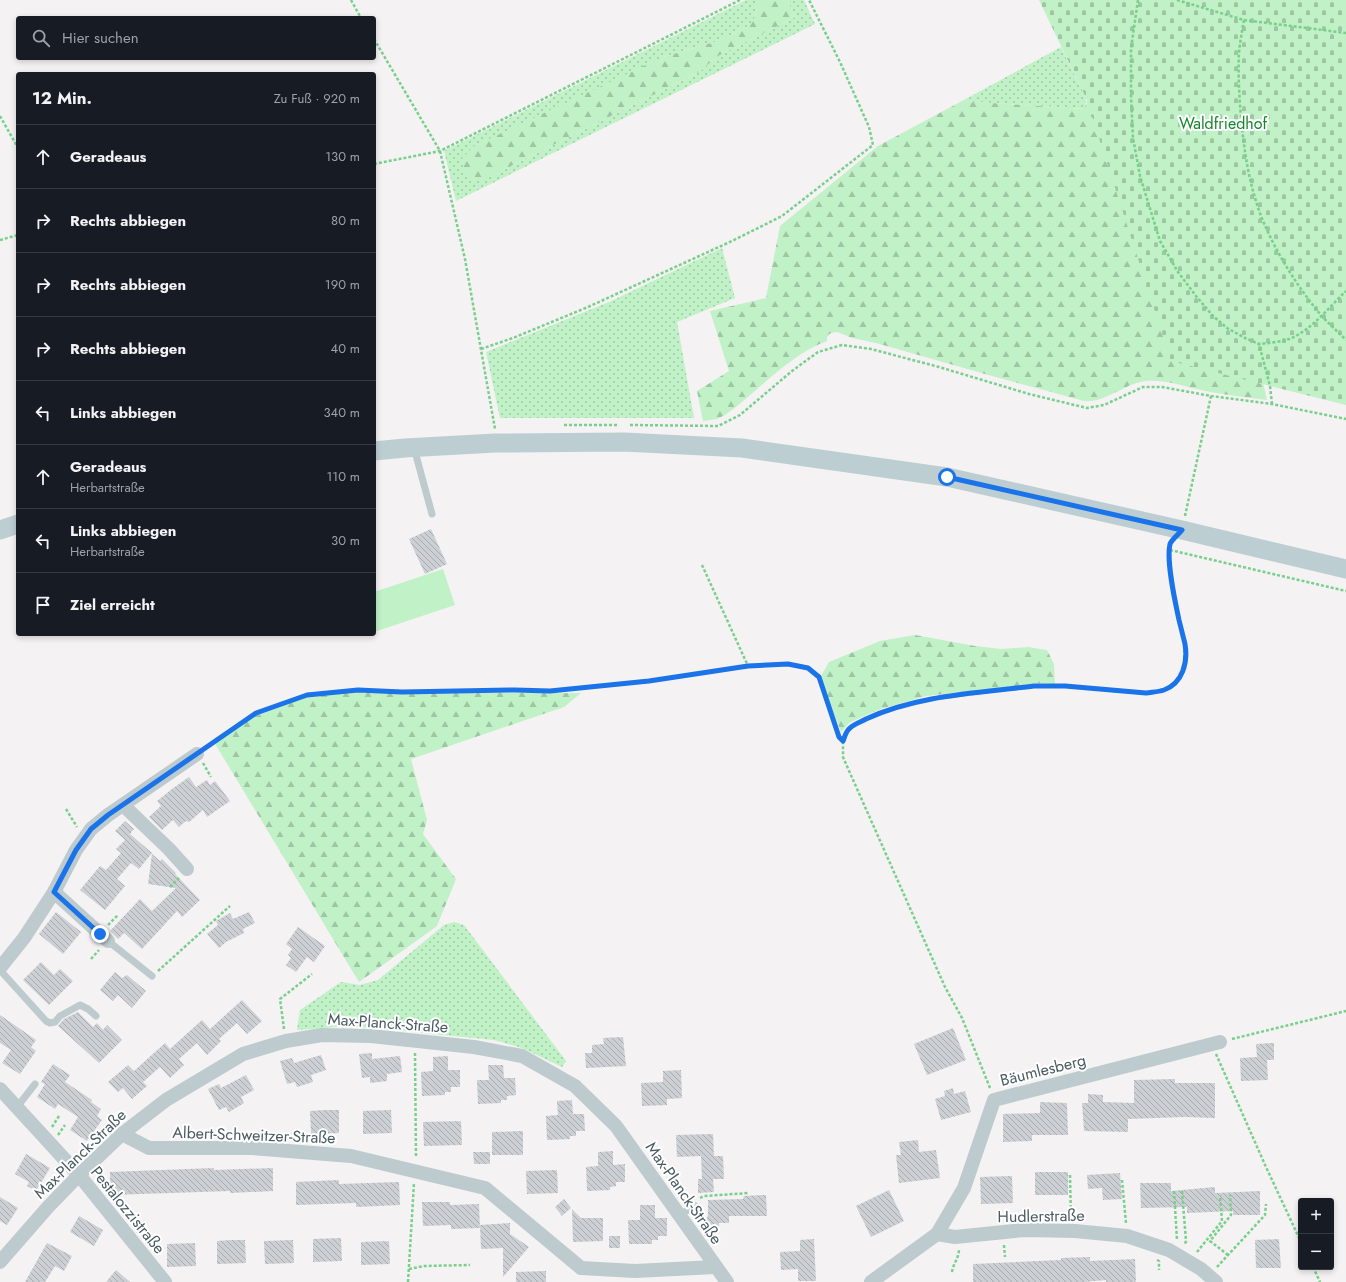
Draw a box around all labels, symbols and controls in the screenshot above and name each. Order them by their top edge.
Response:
search box [16,16,376,60]
icon: search [30,27,52,49]
text: Hier suchen [62,27,139,49]
text: 12 Min. [32,86,92,110]
text: Zu Fuß · 920 m [274,89,360,108]
park label: Waldfriedhof [1179,112,1267,135]
icon: ahead [32,146,54,168]
text: Geradeaus [70,146,146,168]
text: 130 m [325,147,360,166]
icon: right [32,210,54,232]
text: Rechts abbiegen [70,210,186,232]
text: 80 m [331,211,360,230]
icon: right [32,274,54,296]
text: Rechts abbiegen [70,274,186,296]
text: 190 m [325,275,360,294]
icon: right [32,338,54,360]
text: Rechts abbiegen [70,338,186,360]
text: 40 m [331,339,360,358]
icon: left [32,402,54,424]
text: Links abbiegen [70,402,176,424]
text: 340 m [323,403,360,422]
text: Geradeaus [70,456,146,478]
icon: ahead [32,466,54,488]
text: 110 m [326,467,360,486]
route start [938,468,956,486]
text: Herbartstraße [70,478,145,497]
text: Links abbiegen [70,520,176,542]
icon: left [32,530,54,552]
text: 30 m [331,531,360,550]
text: Herbartstraße [70,542,145,561]
icon: arrive [32,594,54,616]
text: Ziel erreicht [70,594,155,616]
route end [91,925,109,943]
street label: Max-Planck-Straße [327,1007,449,1039]
street label: Bäumlesberg [998,1048,1088,1092]
street label: Max-Planck-Straße [29,1104,131,1204]
street label: Albert-Schweitzer-Straße [172,1121,336,1149]
street label: Max-Planck-Straße [640,1137,728,1249]
street label: Pestalozzistraße [85,1161,171,1259]
map controls [1298,1198,1334,1270]
button: + [1298,1198,1334,1234]
street label: Hudlerstraße [997,1204,1085,1228]
button: − [1298,1234,1334,1270]

